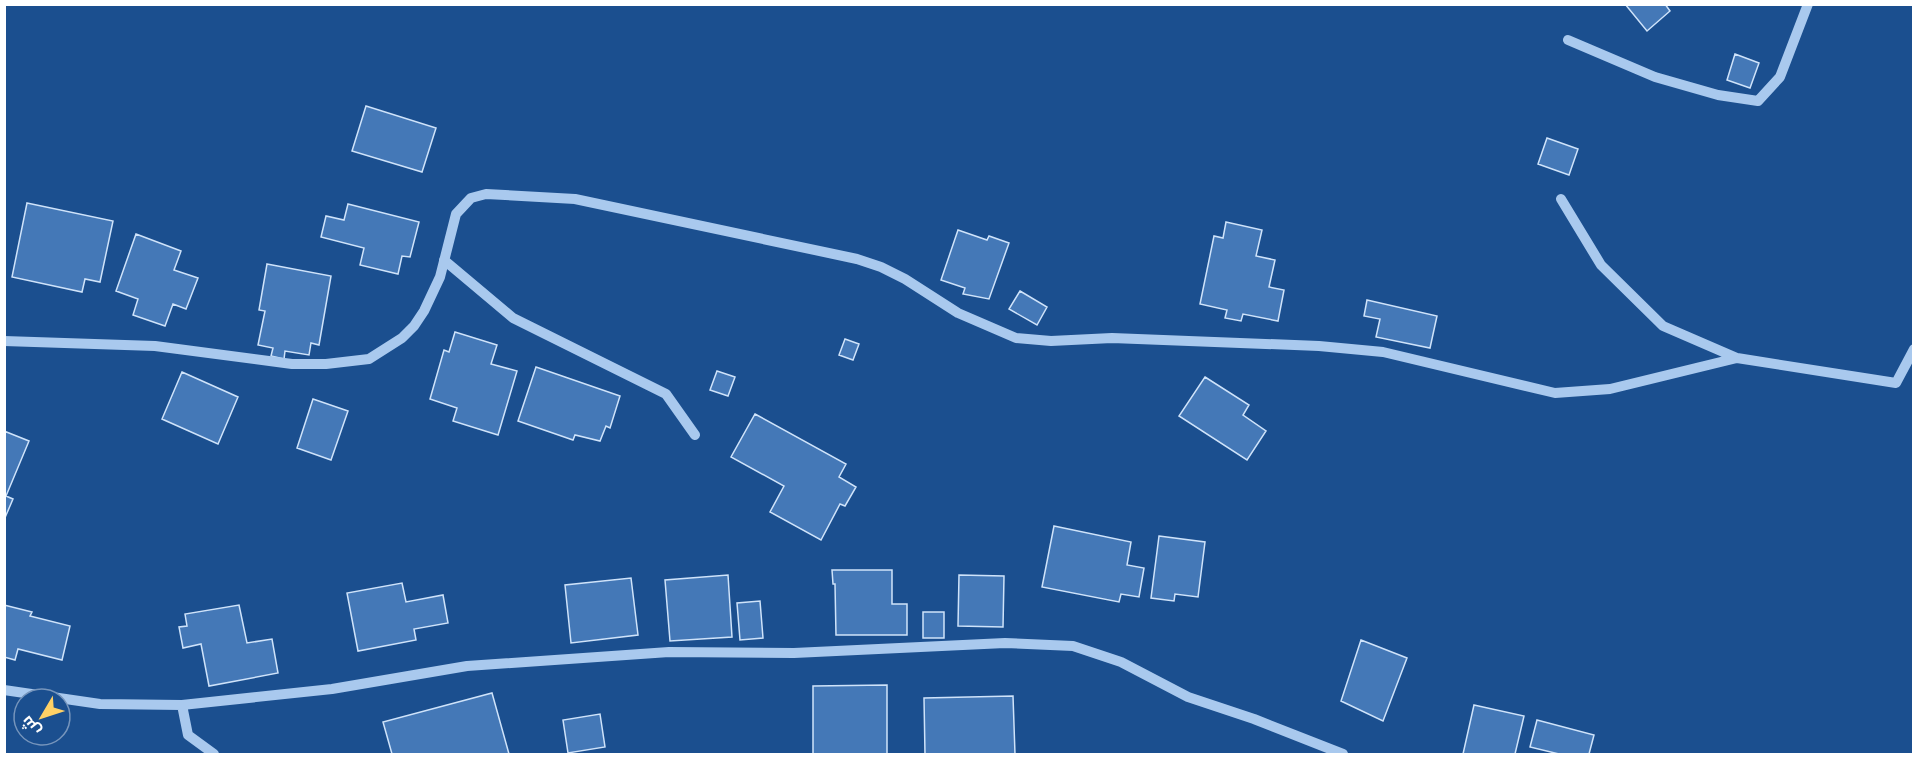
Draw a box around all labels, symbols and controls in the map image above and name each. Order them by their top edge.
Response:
north arrow [12,687,72,747]
text: ش [17,712,45,740]

